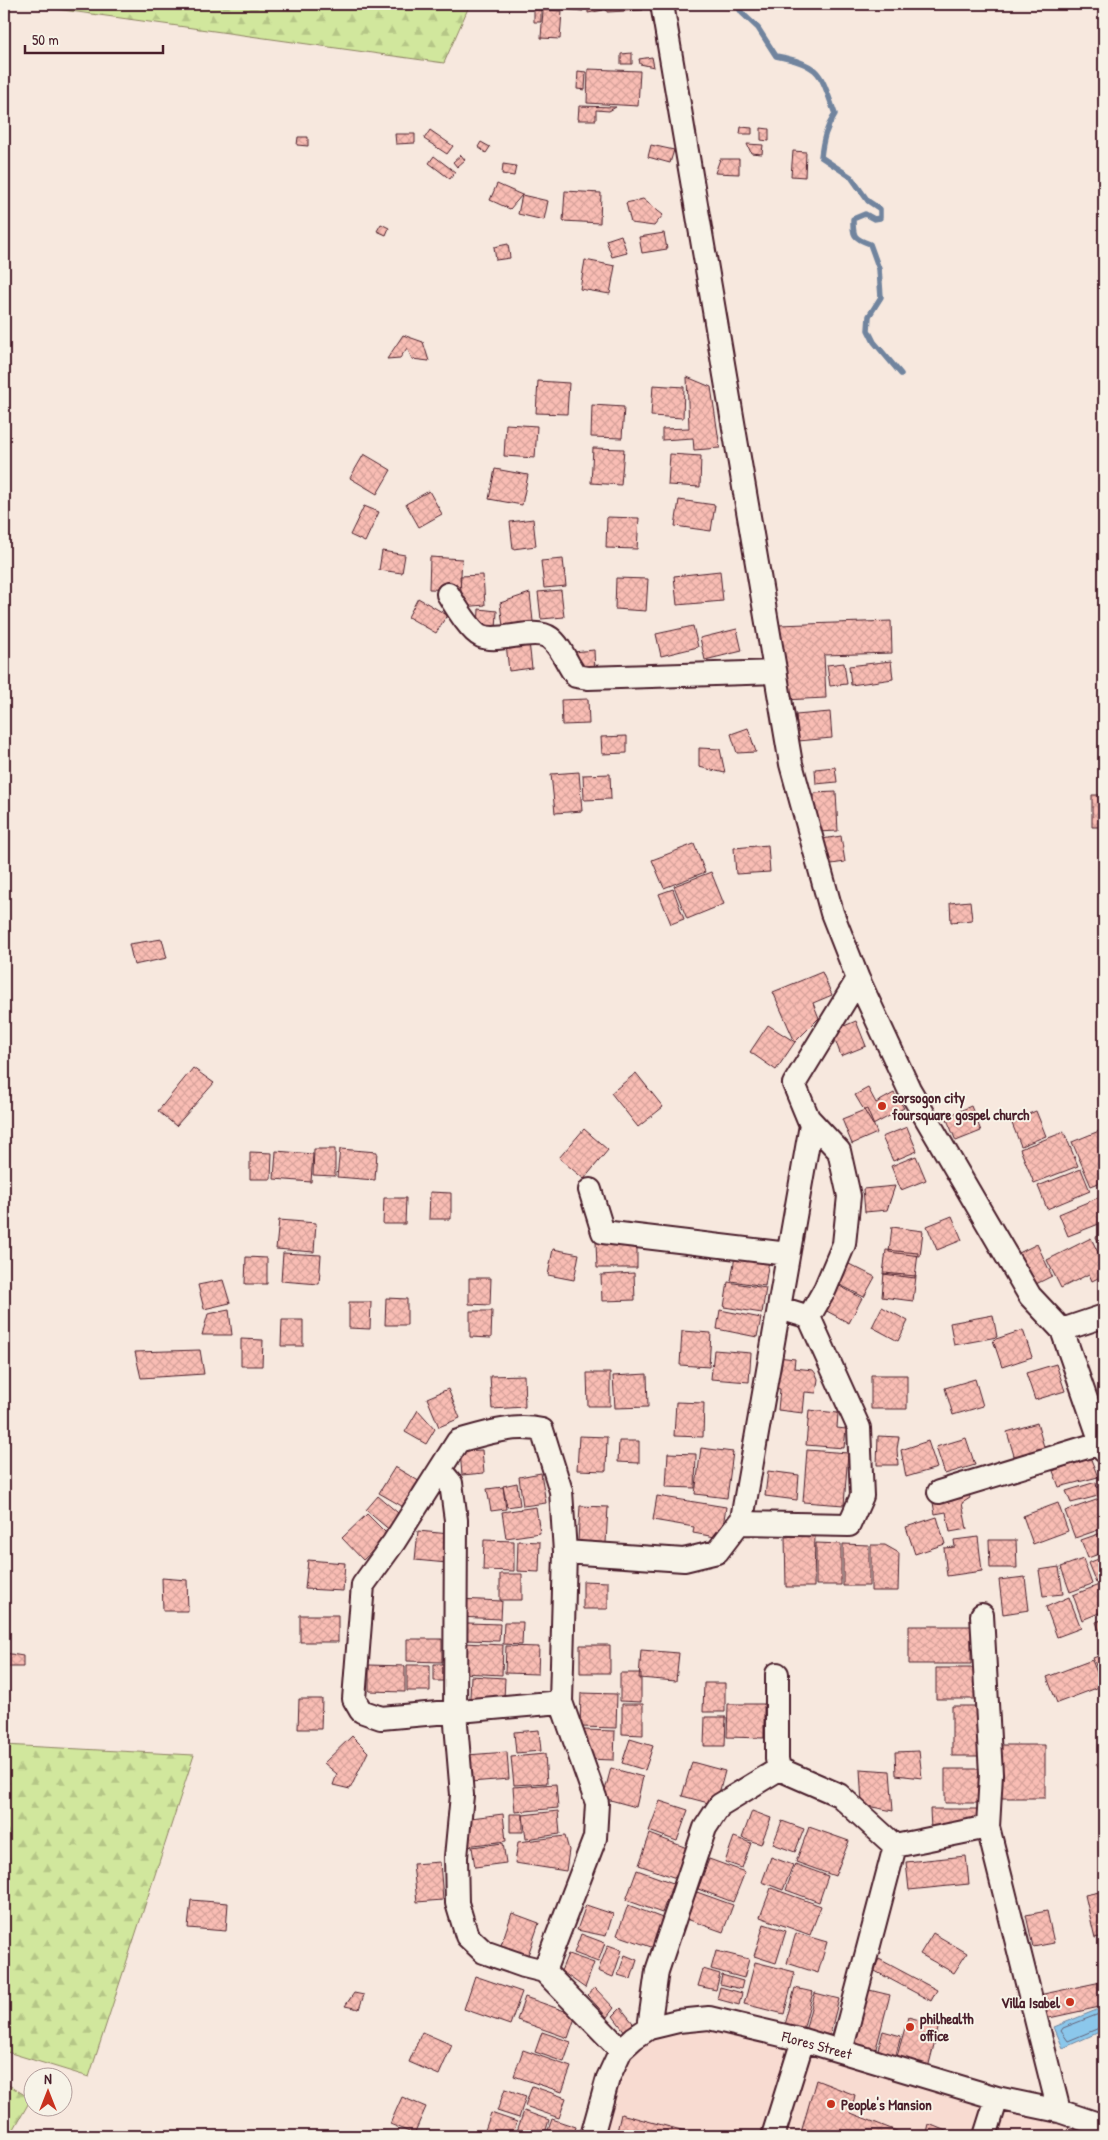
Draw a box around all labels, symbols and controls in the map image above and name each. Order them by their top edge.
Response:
scale bar [25,22,162,54]
text: 50 m [32,29,59,50]
place label: sorsogon city foursquare gospel church [892,1087,1030,1126]
marker: sorsogon city foursquare gospel church [876,1100,888,1112]
place label: Villa Isabel [1001,1992,1061,2013]
marker: Villa Isabel [1064,1996,1076,2008]
place label: philhealth office [920,2008,974,2046]
marker: philhealth office [904,2021,916,2033]
street label: Flores Street [779,2025,855,2065]
north arrow [22,2068,72,2118]
text: N [44,2069,52,2088]
place label: People's Mansion [841,2094,932,2116]
marker: People's Mansion [825,2098,837,2110]

